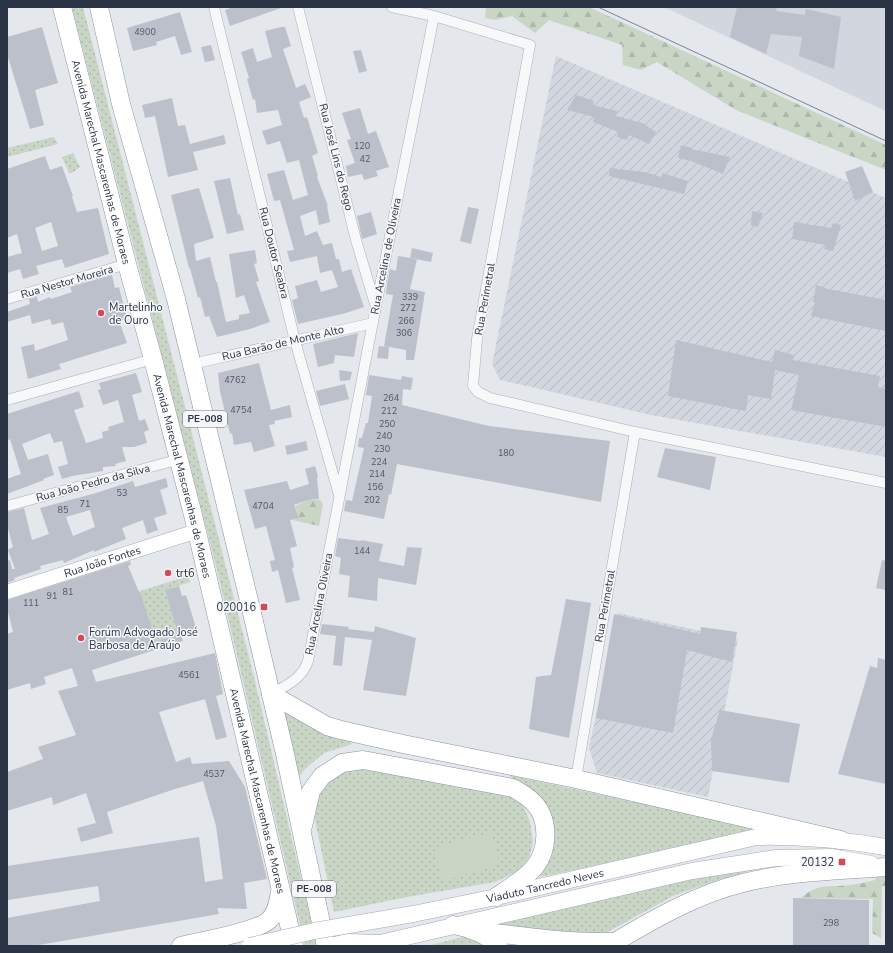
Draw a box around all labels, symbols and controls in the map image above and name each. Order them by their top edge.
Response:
house number: 4900 [134,26,156,38]
street label: Avenida Marechal Mascarenhas de Moraes [68,58,134,266]
street label: Rua José Lins do Rego [315,102,357,212]
house number: 120 [354,140,370,152]
house number: 42 [360,153,370,165]
street label: Rua Arcelina de Oliveira [367,196,405,316]
street label: Rua Doutor Seabra [255,206,293,301]
street label: Rua Perimetral [471,261,499,336]
street label: Rua Nestor Moreira [19,262,115,302]
house number: 339 [402,291,418,303]
place label: Martelinho de Ouro [109,300,163,328]
house number: 272 [400,302,416,314]
marker: Martelinho de Ouro [96,308,106,318]
house number: 266 [398,315,414,327]
street label: Rua Barão de Monte Alto [221,322,345,364]
house number: 306 [396,327,412,339]
street label: Avenida Marechal Mascarenhas de Moraes [149,372,215,580]
house number: 4762 [224,374,246,386]
house number: 264 [383,392,400,404]
house number: 4754 [230,404,252,416]
house number: 212 [381,405,397,417]
road number: PE-008 [183,411,227,427]
house number: 250 [379,418,395,430]
house number: 240 [376,430,392,442]
house number: 230 [374,443,390,455]
house number: 180 [498,447,514,459]
house number: 224 [371,456,388,468]
street label: Rua João Pedro da Silva [34,461,152,505]
house number: 214 [369,468,386,480]
house number: 156 [367,481,383,493]
house number: 53 [117,487,127,499]
house number: 202 [364,494,380,506]
house number: 71 [80,498,90,510]
house number: 4704 [252,500,274,512]
house number: 85 [58,504,68,516]
street label: Rua João Fontes [62,542,143,581]
house number: 144 [354,545,371,557]
street label: Rua Arcelina Oliveira [302,552,336,656]
place label: trt6 [176,566,195,581]
marker: trt6 [163,568,173,578]
street label: Rua Perimetral [591,568,619,643]
house number: 81 [63,586,73,598]
house number: 91 [47,590,57,602]
house number: 111 [23,597,39,609]
place label: 020016 [216,600,256,615]
marker: 020016 [259,602,269,612]
place label: Forúm Advogado José Barbosa de Araújo [89,625,198,653]
marker: Forúm Advogado José Barbosa de Araújo [76,633,86,643]
house number: 4561 [178,669,200,681]
street label: Avenida Marechal Mascarenhas de Moraes [226,687,289,895]
house number: 4537 [203,768,225,780]
place label: 20132 [801,855,834,870]
marker: 20132 [837,857,847,867]
street label: Viaduto Tancredo Neves [484,865,605,907]
road number: PE-008 [292,881,336,897]
house number: 298 [823,917,839,929]

